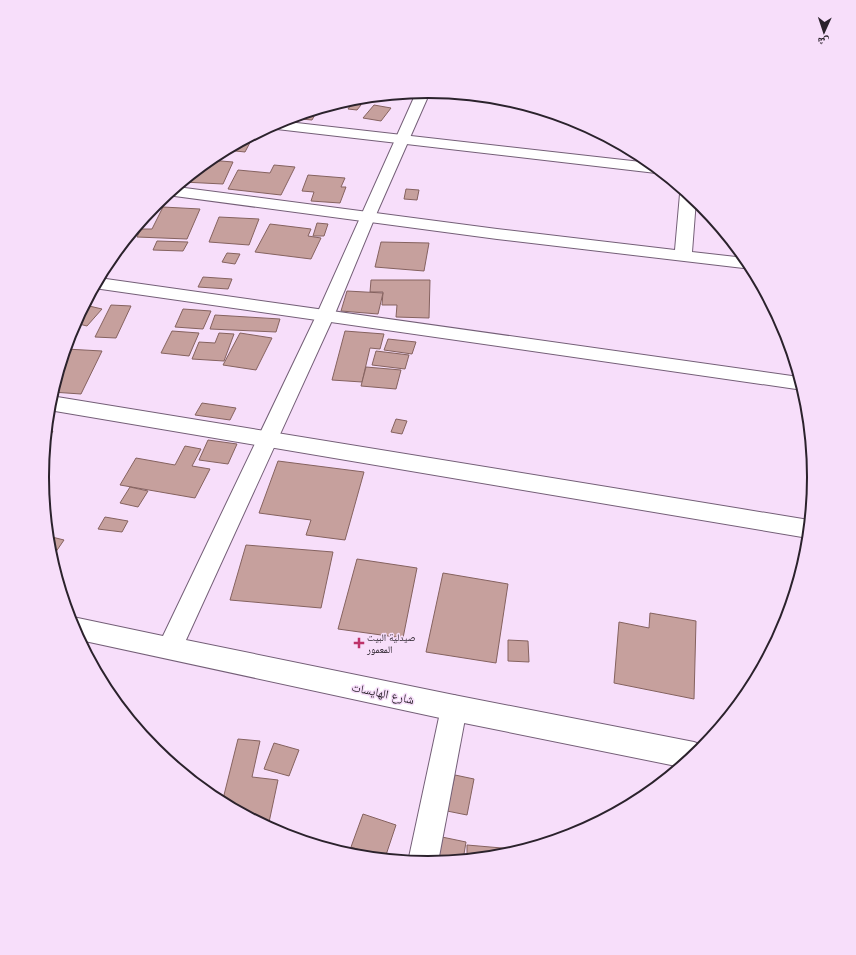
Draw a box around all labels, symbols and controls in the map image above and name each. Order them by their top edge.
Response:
north arrow [804,12,844,52]
text: ش [817,34,830,49]
place label: صيدلية البيت المعمور [366,631,416,656]
marker: صيدلية البيت المعمور [354,638,364,648]
street label: شارع الهايسات [350,679,416,708]

